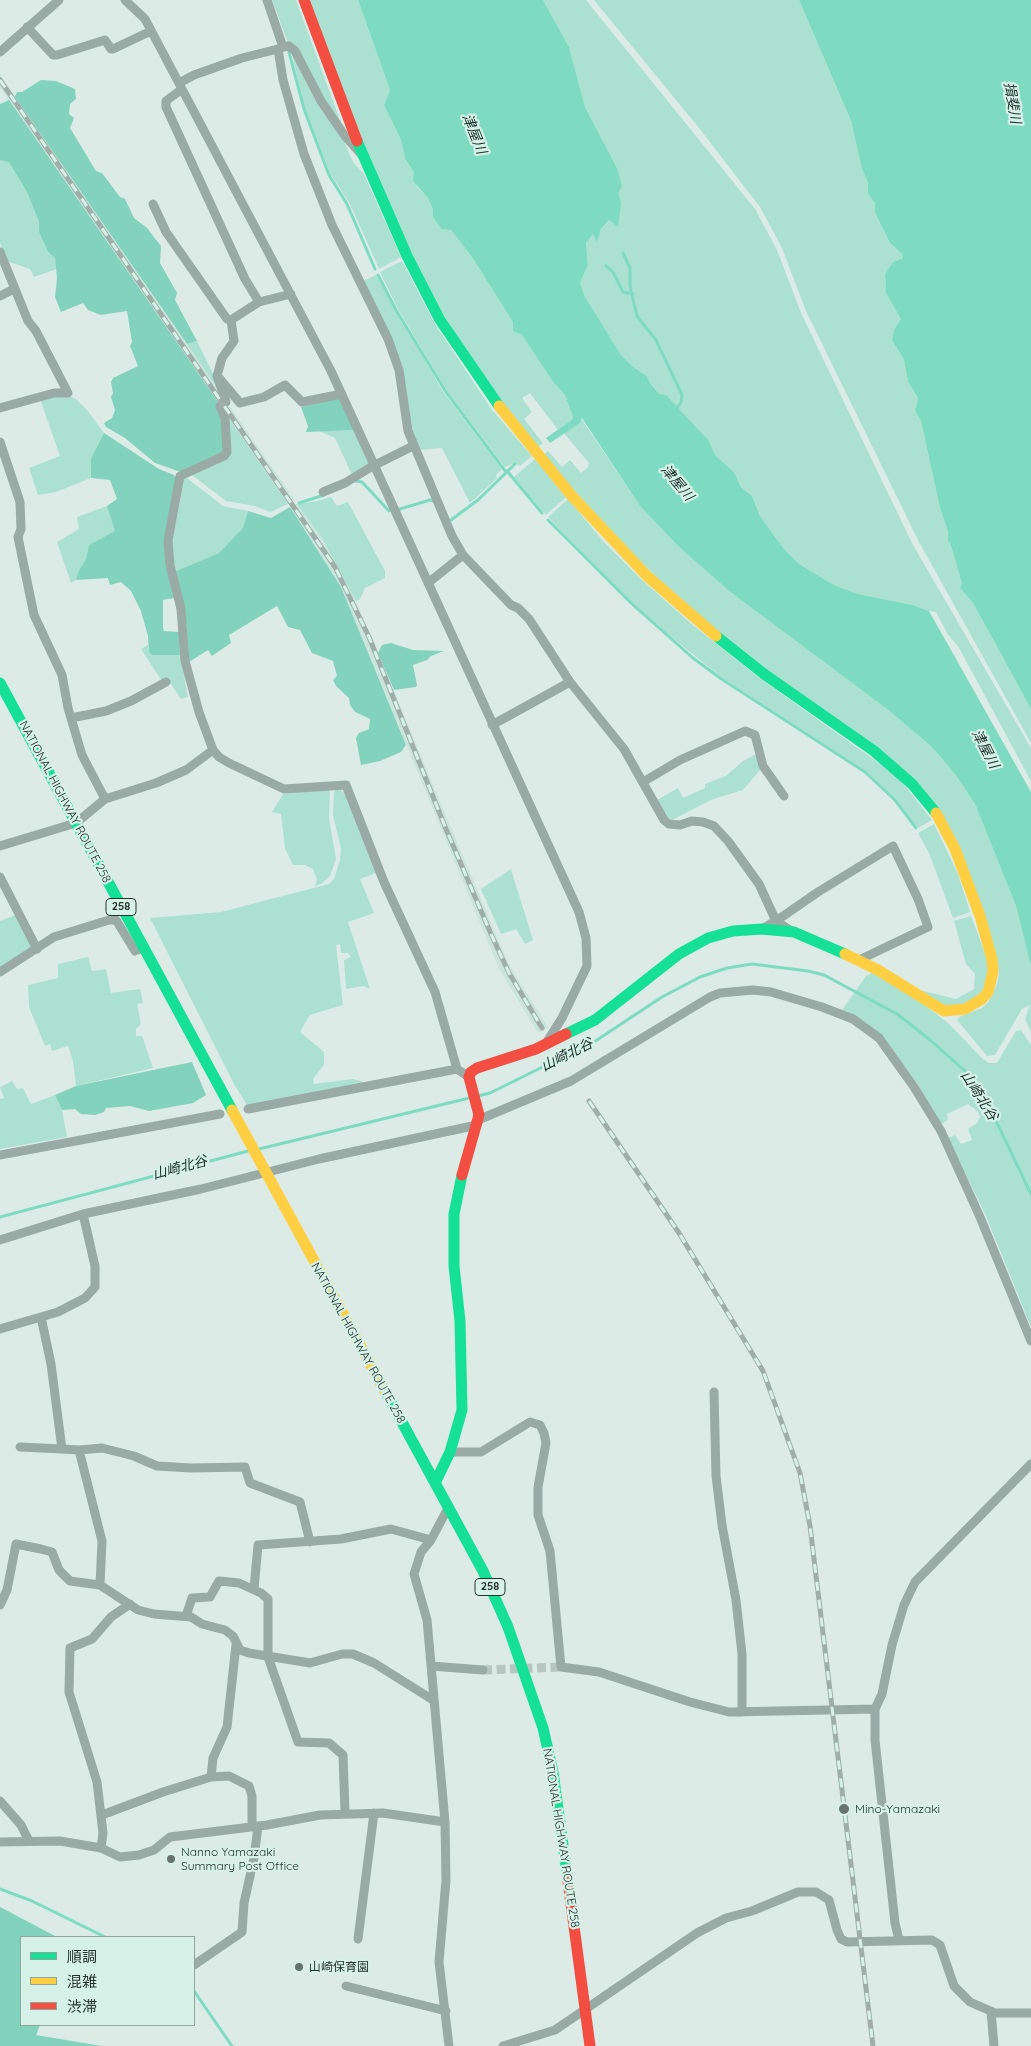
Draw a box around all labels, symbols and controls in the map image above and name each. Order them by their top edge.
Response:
water label: 揖斐川 [1000,81,1024,125]
water label: 津屋川 [458,111,490,157]
water label: 津屋川 [657,462,697,504]
street label: NATIONAL HIGHWAY ROUTE 258 [16,719,114,885]
water label: 津屋川 [968,727,1002,771]
road number: 258 [106,899,136,916]
water label: 山崎北谷 [538,1035,596,1075]
water label: 山崎北谷 [957,1068,1001,1124]
water label: 山崎北谷 [151,1153,209,1183]
street label: NATIONAL HIGHWAY ROUTE 258 [308,1260,408,1426]
road number: 258 [475,1578,505,1595]
street label: NATIONAL HIGHWAY ROUTE 258 [540,1747,582,1929]
marker: Mino-Yamazaki [837,1802,851,1816]
place label: Mino-Yamazaki [855,1802,940,1816]
place label: Nanno Yamazaki Summary Post Office [181,1845,299,1873]
marker: Nanno Yamazaki Summary Post Office [165,1853,177,1865]
legend [20,1936,195,2026]
text: 順調 [67,1947,97,1966]
place label: 山崎保育園 [309,1960,369,1974]
marker: 山崎保育園 [293,1961,305,1973]
text: 混雑 [67,1972,97,1991]
text: 渋滞 [67,1997,97,2016]

